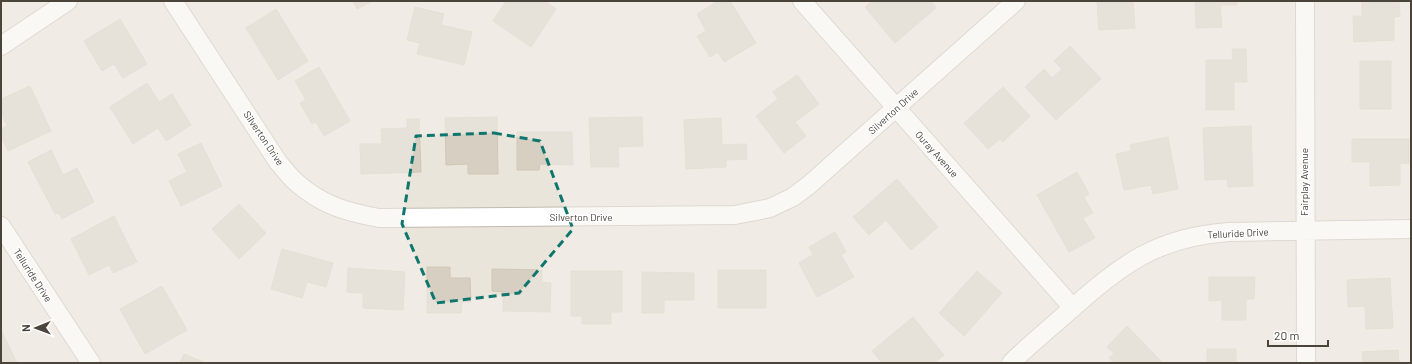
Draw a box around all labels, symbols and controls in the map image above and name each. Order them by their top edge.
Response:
street label: Silverton Drive [866,85,920,137]
street label: Silverton Drive [241,109,287,167]
street label: Ouray Avenue [913,128,961,180]
street label: Fairplay Avenue [1298,148,1310,216]
street label: Silverton Drive [550,211,613,223]
street label: Telluride Drive [1207,225,1269,241]
street label: Telluride Drive [11,246,55,304]
north arrow [16,308,56,348]
scale bar [1268,322,1328,348]
text: N [19,324,32,332]
text: 20 m [1274,328,1300,342]

